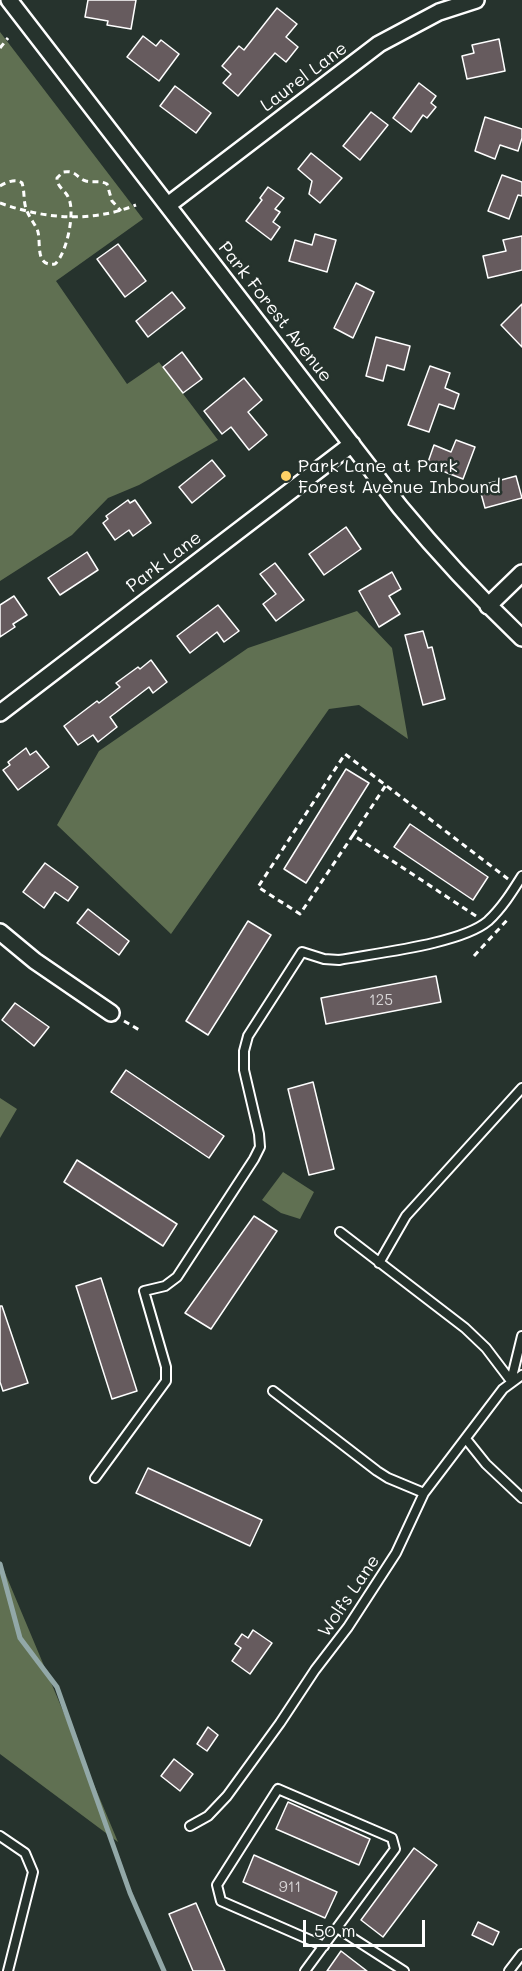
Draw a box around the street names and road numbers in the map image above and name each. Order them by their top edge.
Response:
street label: Laurel Lane [256,37,352,117]
street label: Park Forest Avenue [213,238,337,386]
street label: Park Lane [122,527,206,597]
street label: Wolfs Lane [314,1551,384,1641]

